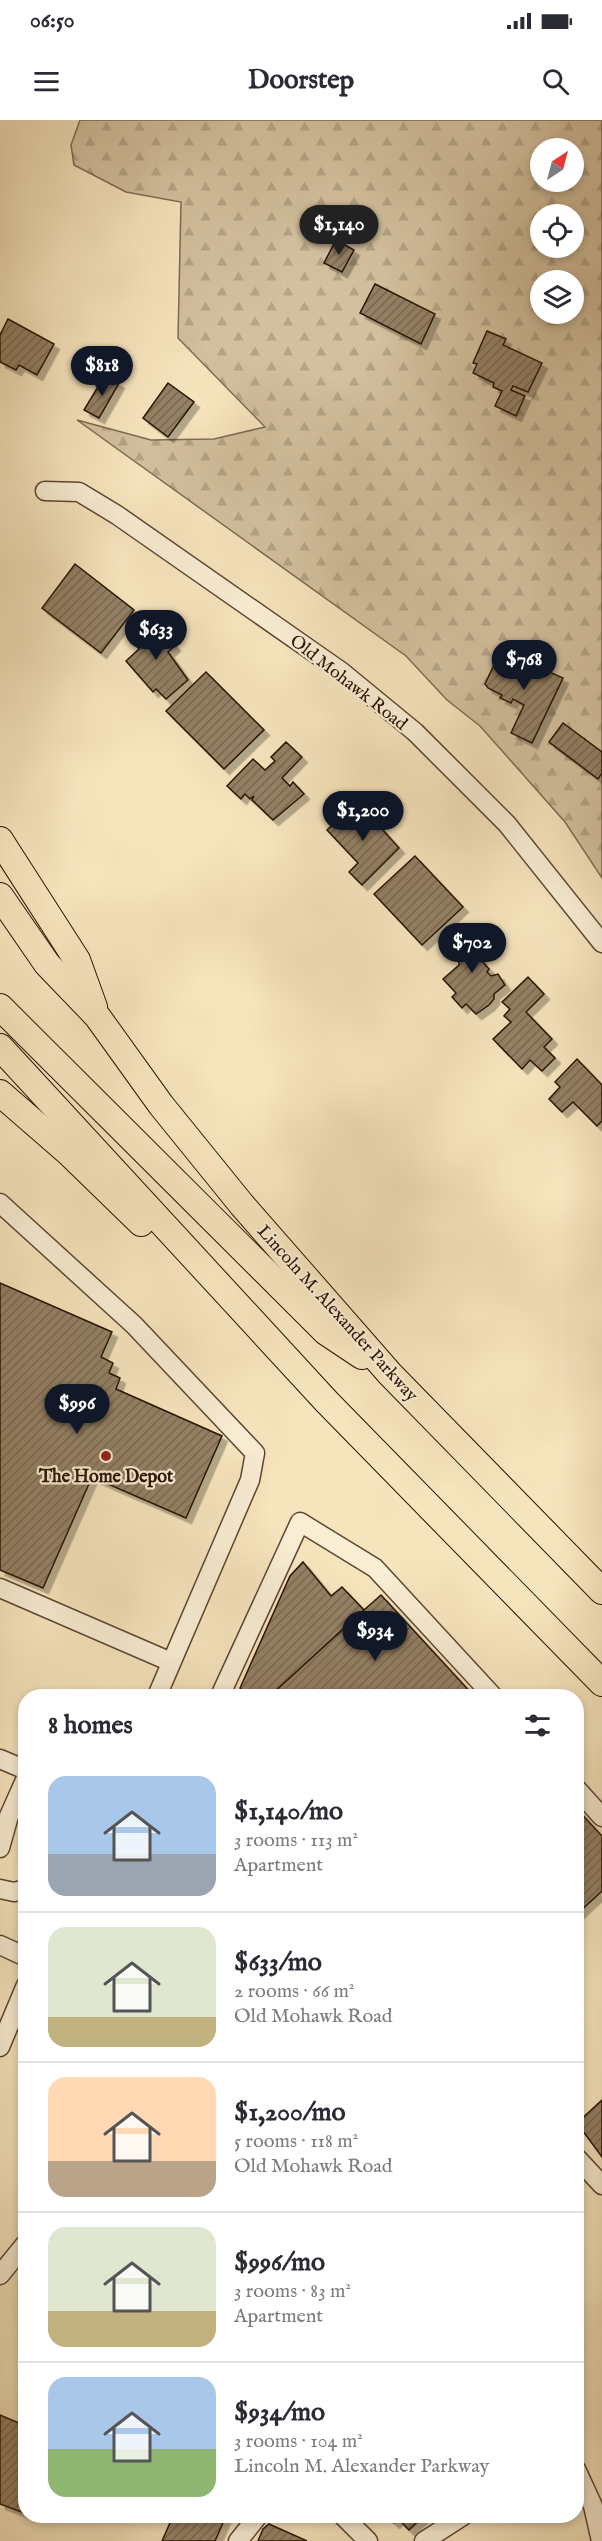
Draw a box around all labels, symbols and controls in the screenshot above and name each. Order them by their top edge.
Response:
text: 06:50 [30,7,75,35]
text: Doorstep [248,64,354,98]
icon: menu [30,65,63,98]
icon: search [539,65,572,98]
north arrow [530,138,584,192]
map controls [530,138,584,324]
button: locate [530,204,584,258]
pin: $1,140 [290,205,388,256]
text: $1,140 [314,212,364,237]
button: layers [530,270,584,324]
pin: $818 [66,346,138,397]
text: $818 [85,353,119,378]
pin: $633 [120,610,192,661]
text: $633 [139,617,173,642]
street label: Old Mohawk Road [285,630,412,736]
pin: $768 [488,640,560,691]
text: $768 [506,647,542,672]
pin: $1,200 [314,791,412,842]
text: $1,200 [337,798,389,823]
pin: $702 [436,923,508,974]
text: $702 [452,930,492,955]
street label: Lincoln M. Alexander Parkway [251,1221,422,1407]
pin: $996 [41,1384,113,1435]
text: $996 [59,1391,95,1416]
marker: The Home Depot [99,1449,113,1463]
place label: The Home Depot [38,1466,174,1489]
pin: $934 [339,1611,411,1662]
text: $934 [356,1618,394,1643]
text: 8 homes [48,1709,133,1742]
icon: filters [521,1709,554,1742]
text: $1,140/mo [234,1795,343,1828]
icon: home [96,1800,168,1872]
text: 3 rooms · 113 m² [234,1828,358,1853]
text: Apartment [234,1853,323,1878]
text: $633/mo [234,1946,322,1979]
icon: home [96,1951,168,2023]
text: 2 rooms · 66 m² [234,1979,355,2004]
text: Old Mohawk Road [234,2004,393,2029]
text: $1,200/mo [234,2096,346,2129]
icon: home [96,2101,168,2173]
text: 5 rooms · 118 m² [234,2129,358,2154]
text: Old Mohawk Road [234,2154,393,2179]
text: $996/mo [234,2246,325,2279]
icon: home [96,2251,168,2323]
text: 3 rooms · 83 m² [234,2279,351,2304]
text: Apartment [234,2304,323,2329]
text: $934/mo [234,2396,325,2429]
icon: home [96,2401,168,2473]
text: 3 rooms · 104 m² [234,2429,363,2454]
text: Lincoln M. Alexander Parkway [234,2454,489,2479]

